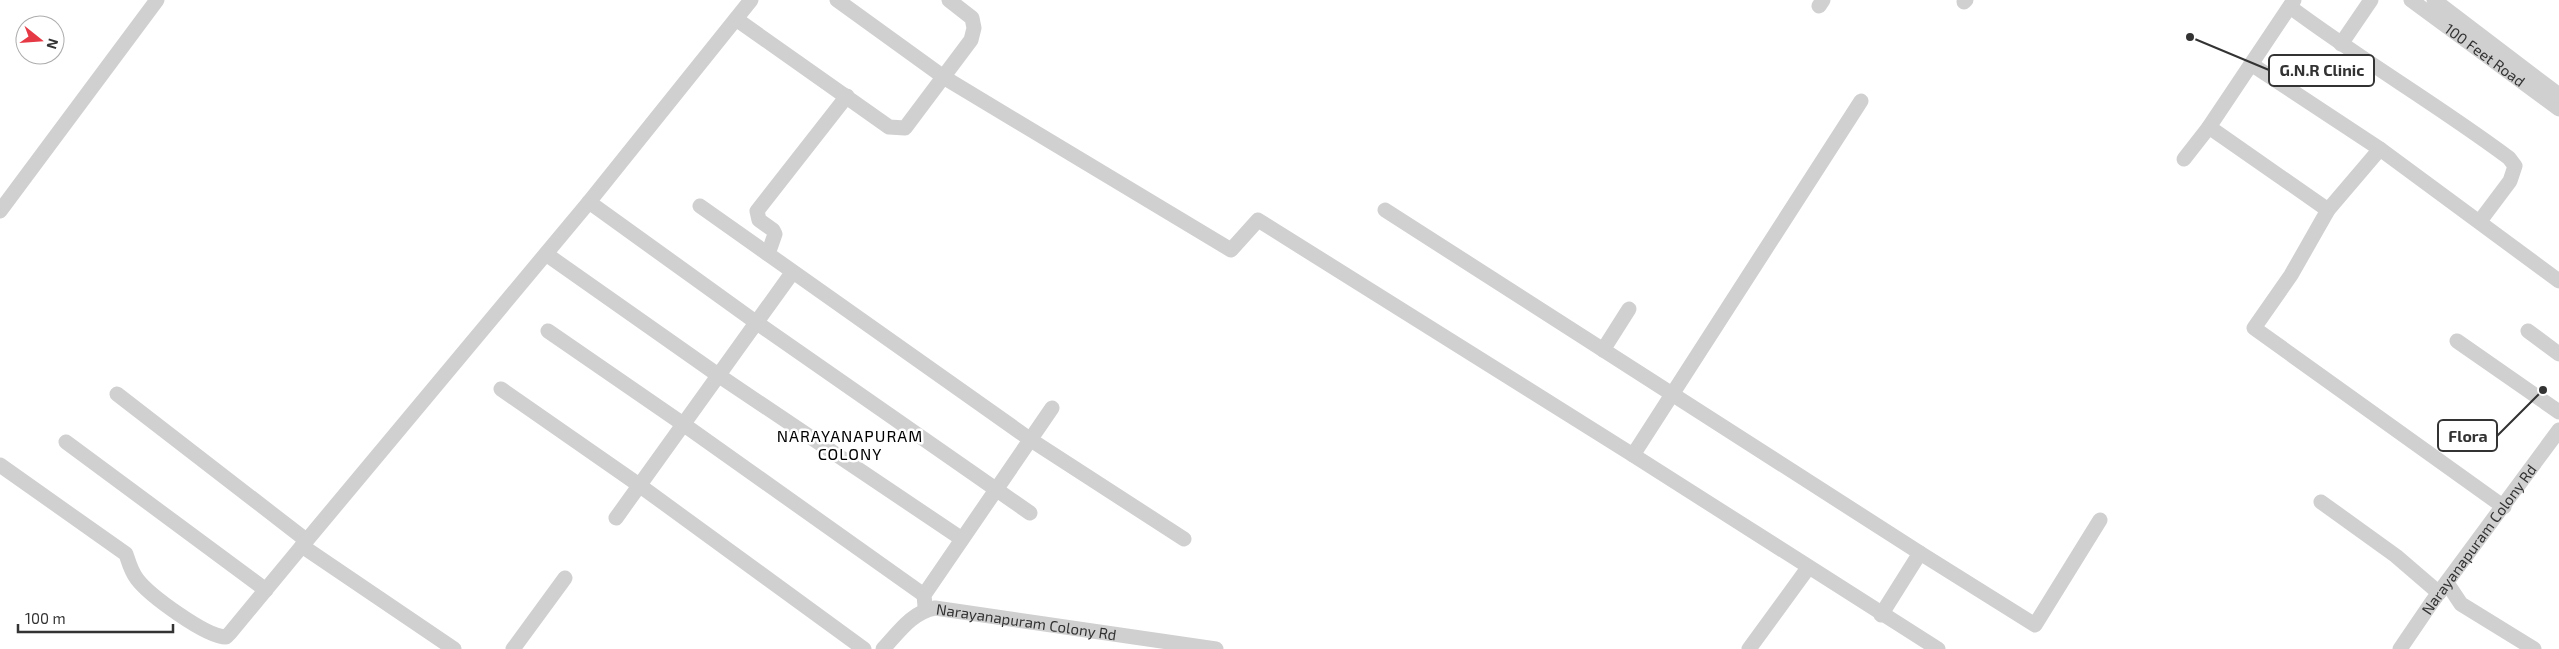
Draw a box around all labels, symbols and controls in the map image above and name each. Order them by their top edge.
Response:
north arrow [15,15,65,65]
street label: 100 Feet Road [2441,19,2529,90]
text: N [43,37,63,51]
callout: G.N.R Clinic [2269,55,2374,86]
text: G.N.R Clinic [2280,60,2364,79]
callout: Flora [2438,420,2497,451]
district label: NARAYANAPURAM COLONY [777,426,923,463]
text: Flora [2448,426,2488,445]
street label: Narayanapuram Colony Rd [2417,461,2540,618]
street label: Narayanapuram Colony Rd [935,599,1118,643]
scale bar [18,602,172,634]
text: 100 m [25,609,66,627]

